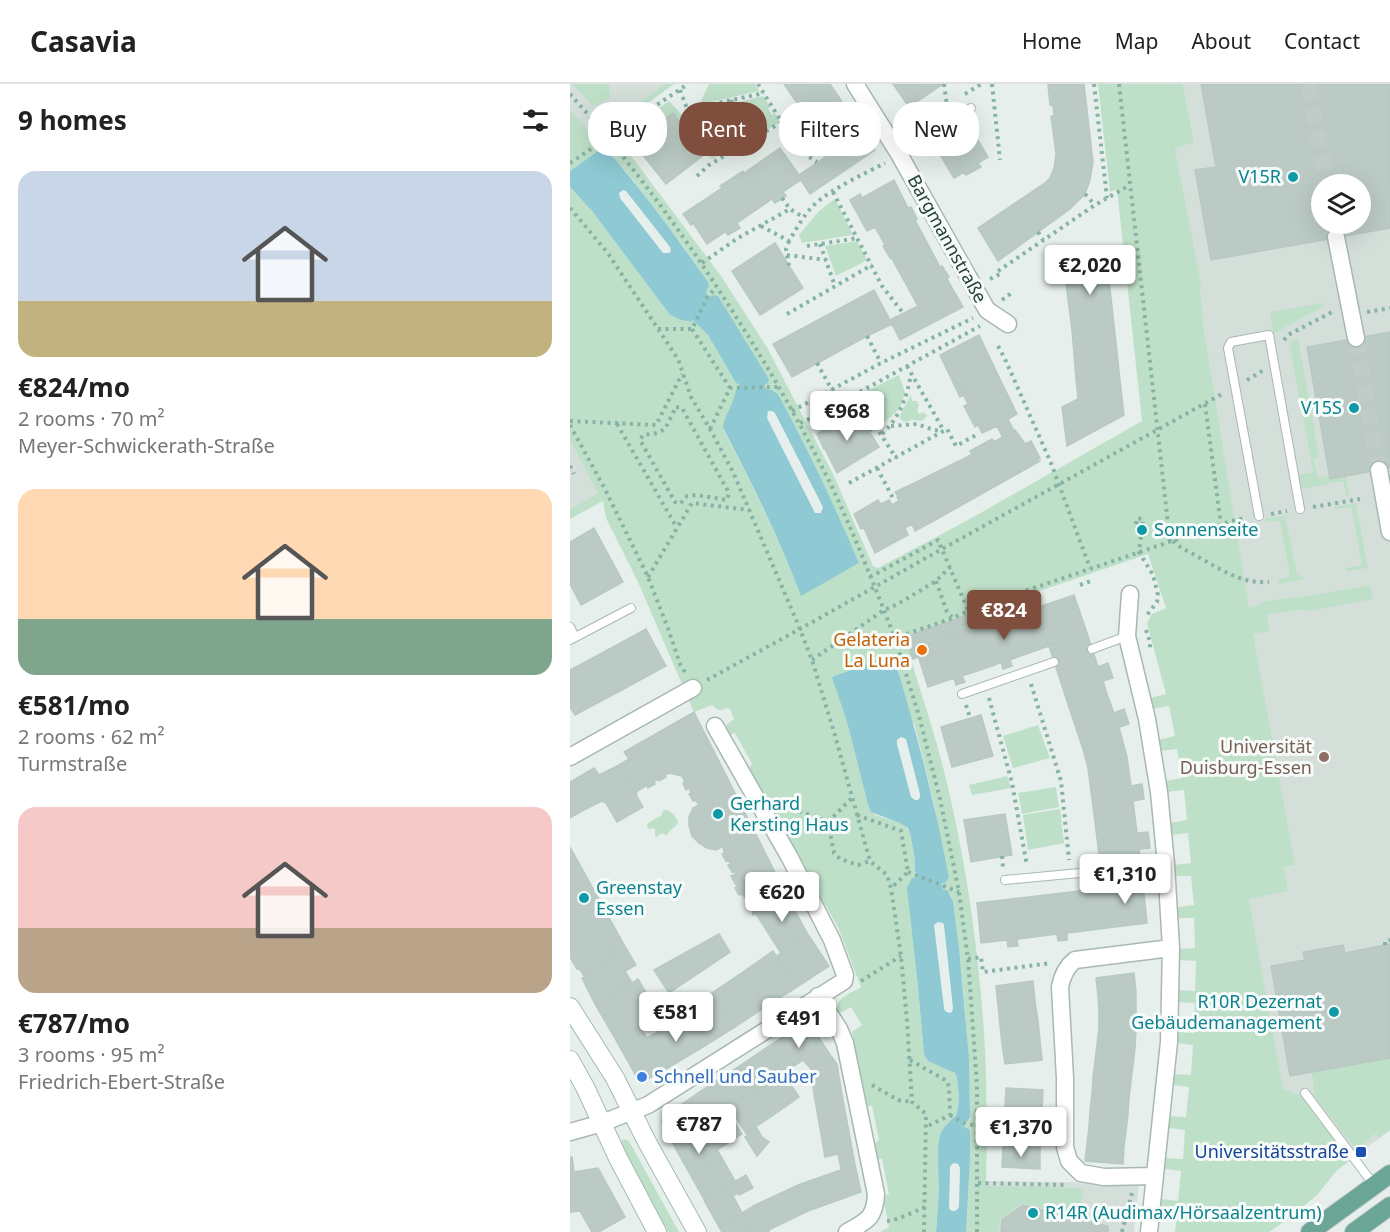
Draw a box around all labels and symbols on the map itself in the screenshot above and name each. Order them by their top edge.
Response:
place label: V15R [1238,164,1281,188]
street label: Bargmannstraße [903,170,993,307]
marker: V15R [1286,170,1300,184]
pin: €2,020 [1041,245,1139,296]
pin: €968 [811,391,883,442]
place label: V15S [1301,395,1342,419]
marker: V15S [1347,401,1361,415]
place label: Sonnenseite [1154,517,1258,541]
marker: Sonnenseite [1135,523,1149,537]
pin: €824 [968,590,1040,641]
place label: Gelateria La Luna [833,627,910,672]
marker: Gelateria La Luna [915,643,929,657]
place label: Universität Duisburg-Essen [1180,734,1313,779]
marker: Universität Duisburg-Essen [1317,750,1331,764]
place label: Gerhard Kersting Haus [730,791,849,836]
marker: Gerhard Kersting Haus [711,807,725,821]
pin: €1,310 [1076,854,1174,905]
pin: €620 [746,872,818,923]
place label: Greenstay Essen [596,875,683,920]
marker: Greenstay Essen [577,891,591,905]
place label: R10R Dezernat Gebäudemanagement [1131,989,1322,1034]
pin: €581 [640,992,712,1043]
pin: €491 [763,998,835,1049]
marker: R10R Dezernat Gebäudemanagement [1327,1005,1341,1019]
place label: Schnell und Sauber [654,1064,817,1088]
marker: Schnell und Sauber [635,1070,649,1084]
pin: €787 [663,1104,735,1155]
pin: €1,370 [972,1107,1070,1158]
place label: Universitätsstraße [1195,1139,1349,1163]
marker: Universitätsstraße [1354,1145,1368,1159]
place label: R14R (Audimax/Hörsaalzentrum) [1045,1200,1322,1224]
marker: R14R (Audimax/Hörsaalzentrum) [1026,1206,1040,1220]

